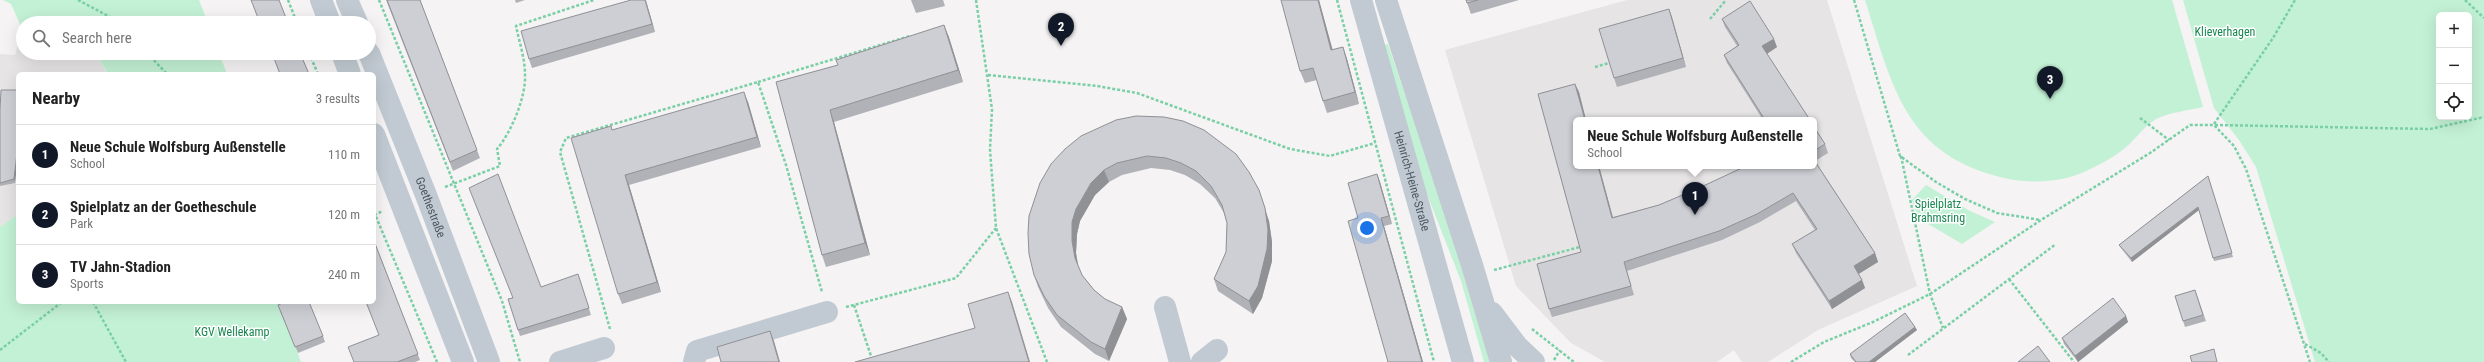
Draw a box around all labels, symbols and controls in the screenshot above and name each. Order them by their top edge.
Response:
map controls [2436,12,2472,120]
button: + [2436,12,2472,48]
pin: 2 [1048,13,1074,46]
search box [16,16,376,60]
park label: Klieverhagen [2195,25,2256,39]
icon: search [30,27,52,49]
text: Search here [62,29,132,47]
button: − [2436,48,2472,84]
pin: 3 [2037,66,2063,99]
button: locate [2436,84,2472,120]
text: Nearby [32,88,80,108]
text: 3 results [316,91,360,106]
popup [1573,117,1817,169]
text: Neue Schule Wolfsburg Außenstelle [1587,127,1803,145]
street label: Heinrich-Heine-Straße [1391,129,1433,233]
text: Neue Schule Wolfsburg Außenstelle [70,138,286,156]
text: School [1587,145,1622,160]
text: 1 [42,147,48,162]
text: 110 m [328,147,360,162]
text: School [70,156,105,171]
street label: Goethestraße [412,175,449,240]
pin: 1 [1682,182,1708,215]
park label: Spielplatz Brahmsring [1911,197,1965,225]
text: Spielplatz an der Goetheschule [70,198,256,216]
text: 2 [42,207,48,222]
text: 120 m [328,207,360,222]
text: Park [70,216,93,231]
your location [1357,218,1377,238]
text: TV Jahn-Stadion [70,258,171,276]
text: 3 [42,267,48,282]
text: 240 m [328,267,360,282]
text: Sports [70,276,104,291]
park label: KGV Wellekamp [195,325,269,339]

